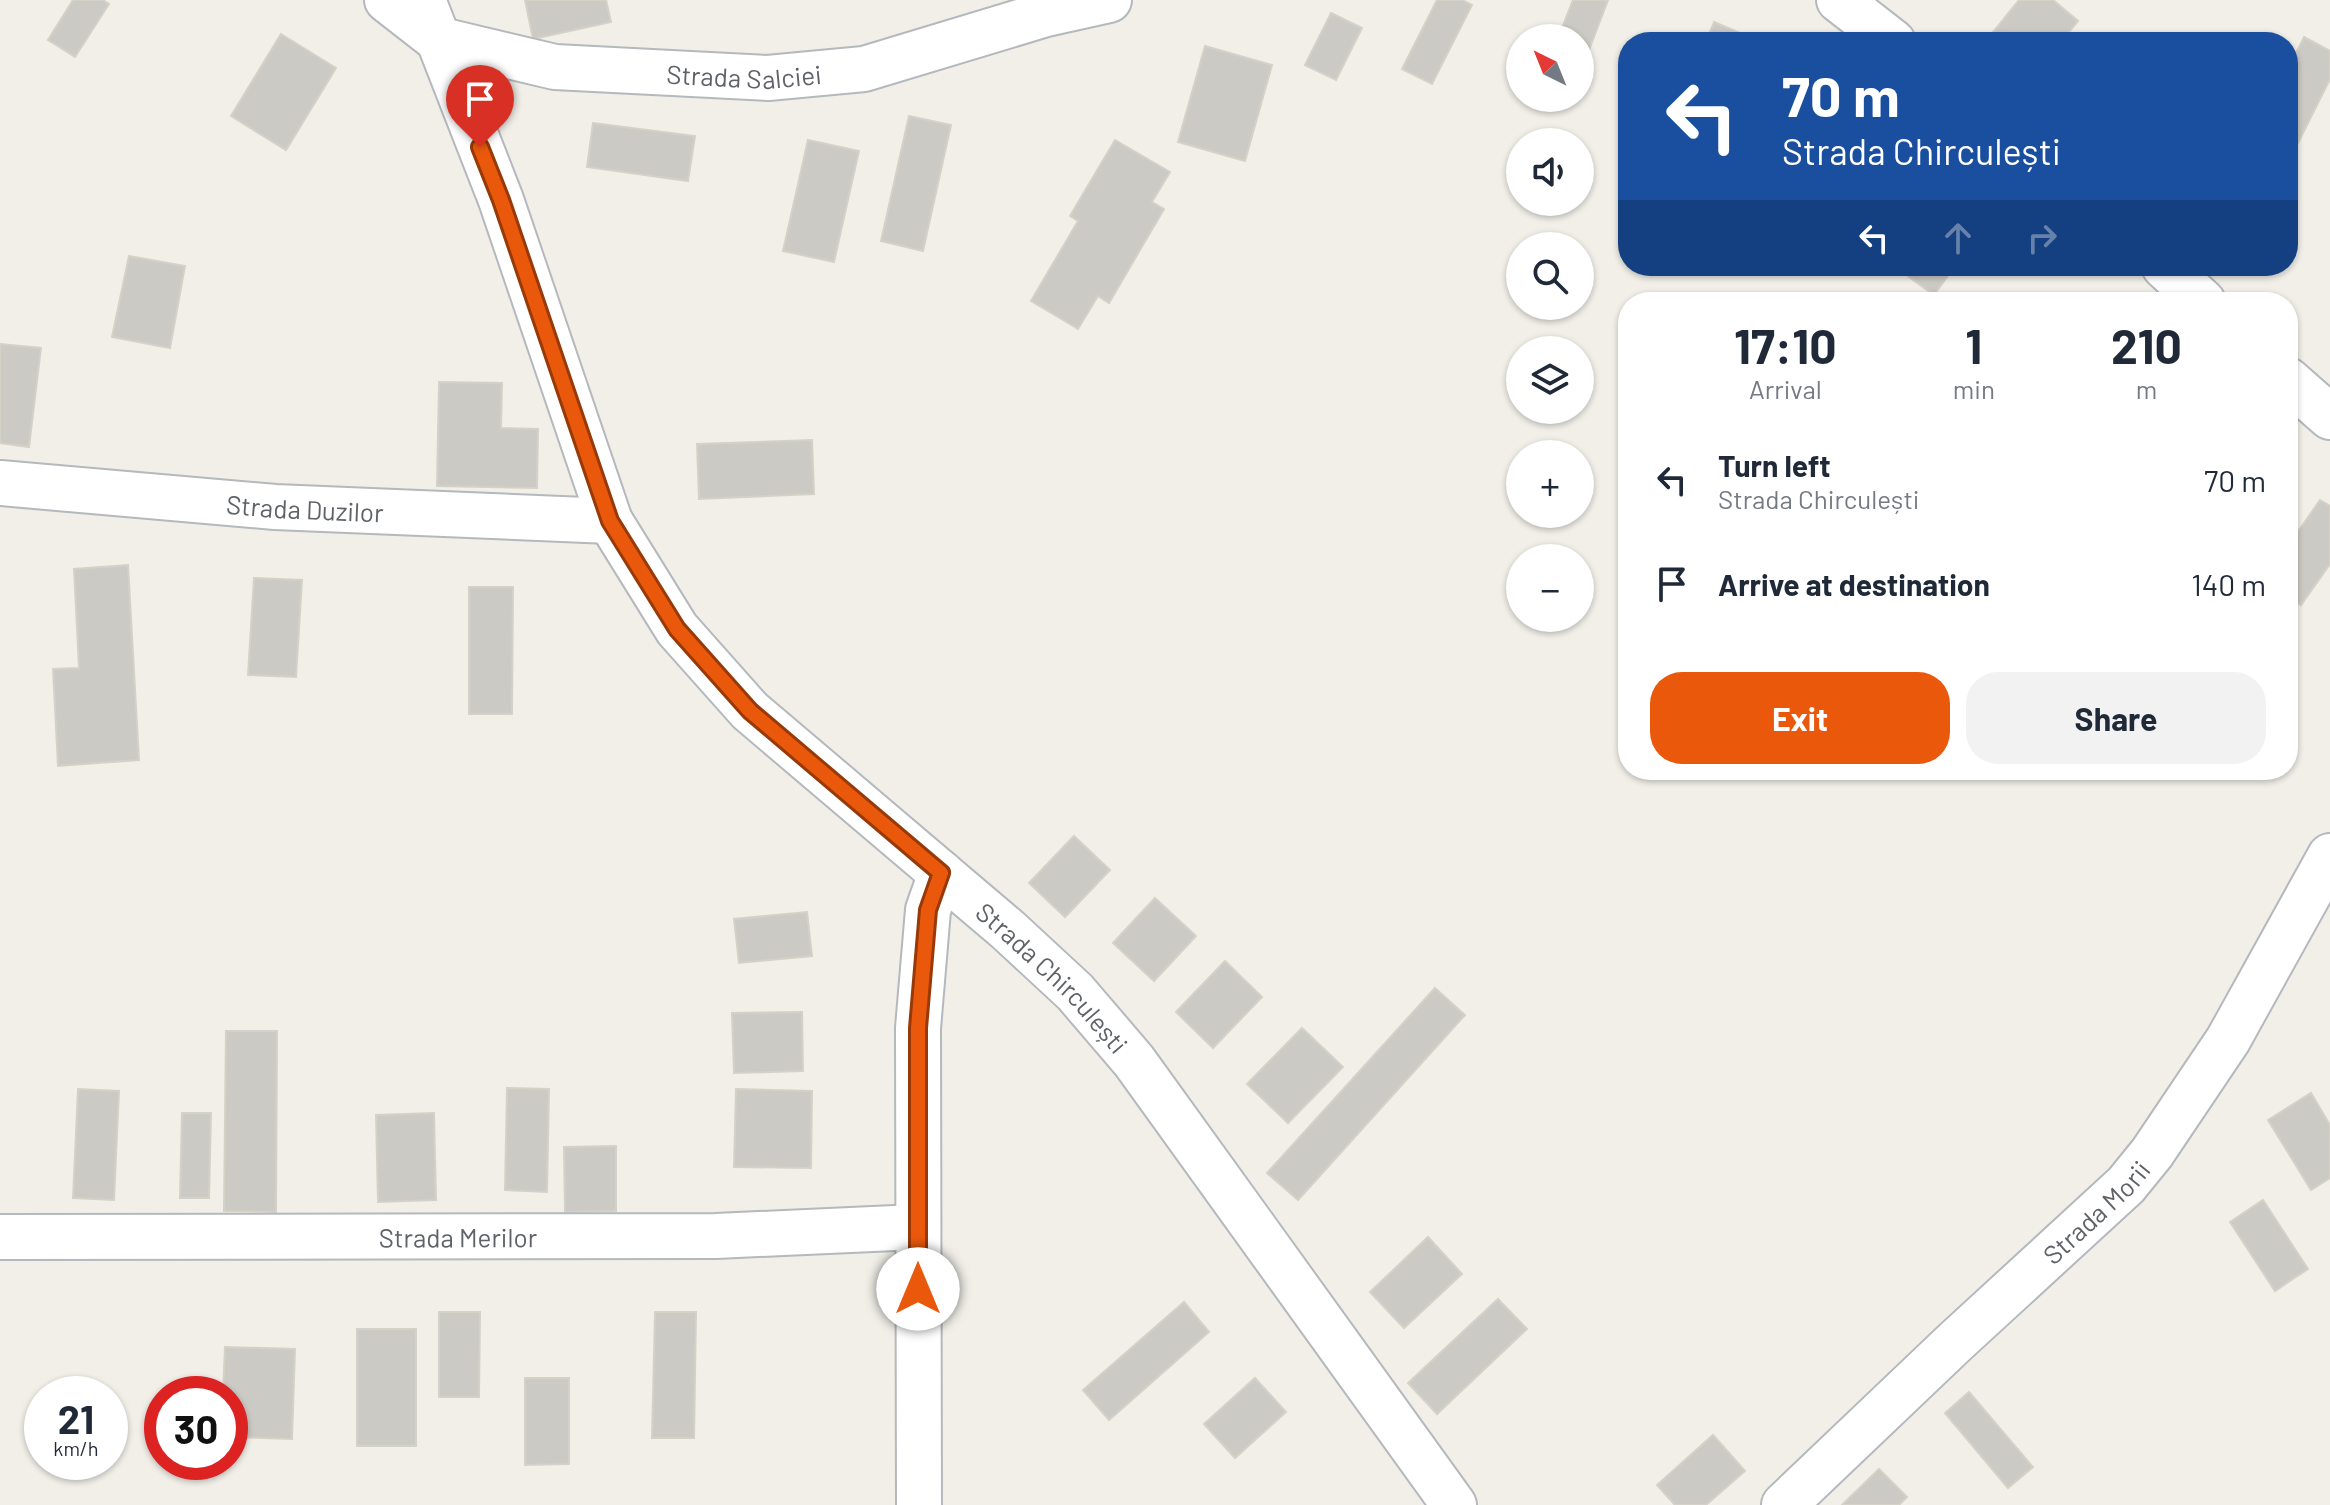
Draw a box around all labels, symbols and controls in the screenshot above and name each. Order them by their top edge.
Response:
north arrow [1506,24,1594,112]
map controls [1506,24,1594,632]
street label: Strada Salciei [666,57,823,94]
text: 70 m [1782,61,1900,128]
icon: left [1650,64,1754,168]
pin [446,65,514,147]
icon: arrive [458,77,502,121]
button: sound [1506,128,1594,216]
text: Strada Chirculești [1782,129,2061,172]
icon: left [1852,216,1896,260]
icon: ahead [1936,216,1980,260]
icon: right [2020,216,2064,260]
button: search [1506,232,1594,320]
text: 17:10 [1734,316,1837,374]
text: 1 [1965,316,1982,374]
text: 210 [2111,316,2182,374]
button: layers [1506,336,1594,424]
text: Arrival [1749,373,1822,404]
text: min [1953,373,1995,404]
text: m [2136,373,2157,404]
button: + [1506,440,1594,528]
text: Turn left [1718,447,1831,483]
icon: left [1650,458,1694,502]
text: 70 m [2204,462,2266,498]
text: Strada Chirculești [1718,483,1920,514]
street label: Strada Duzilor [225,487,385,527]
button: − [1506,544,1594,632]
icon: arrive [1650,562,1694,606]
text: Arrive at destination [1718,566,1990,602]
text: 140 m [2191,566,2266,602]
button: Exit [1650,672,1950,764]
button: Share [1966,672,2266,764]
street label: Strada Chirculești [971,895,1135,1059]
street label: Strada Morii [2036,1154,2155,1270]
street label: Strada Merilor [379,1221,538,1252]
position arrow [876,1247,960,1331]
speed limit sign: 30 [144,1376,248,1480]
text: 21 [58,1394,94,1442]
text: km/h [53,1436,99,1460]

